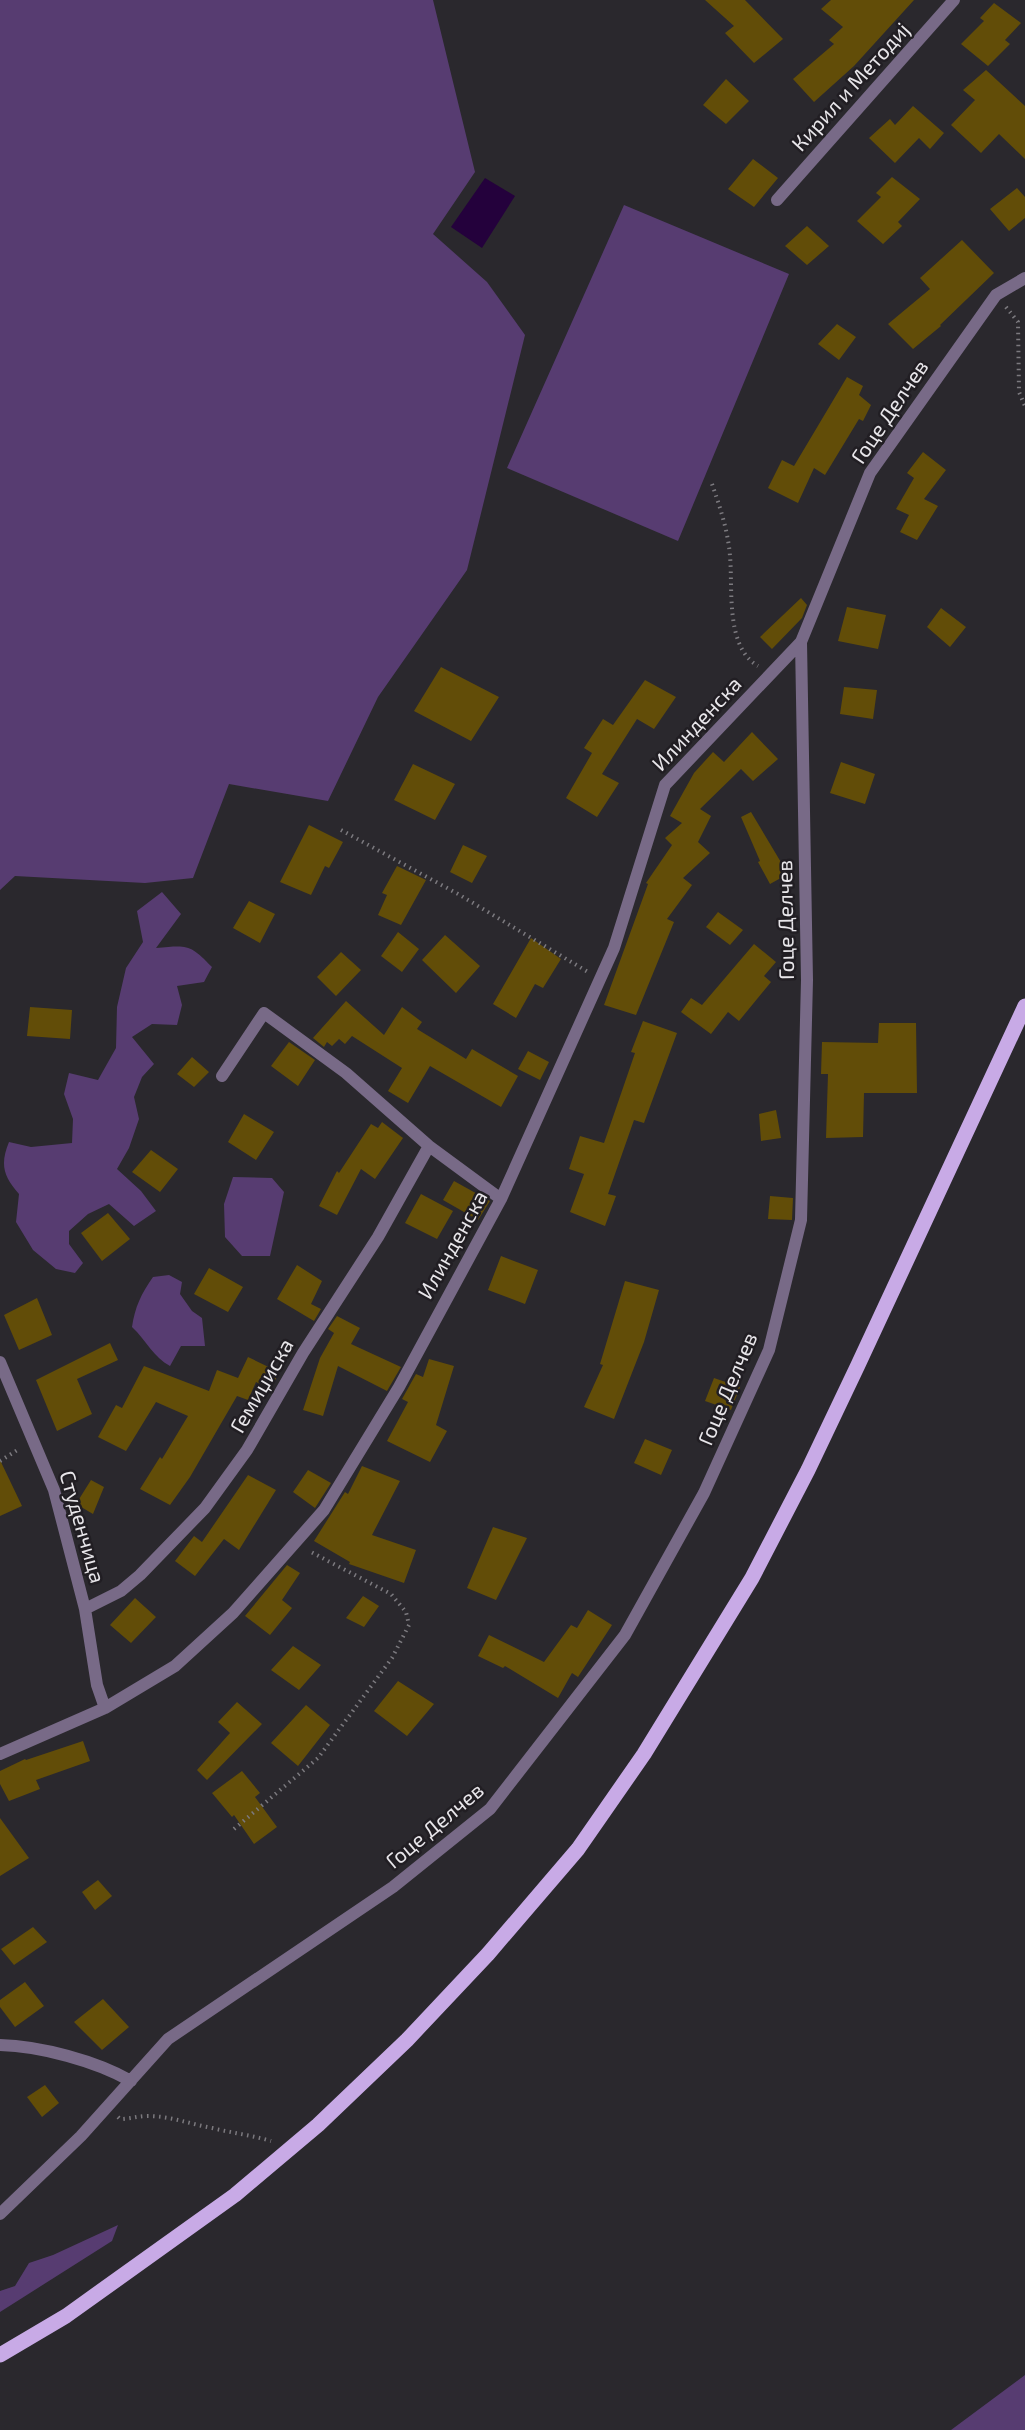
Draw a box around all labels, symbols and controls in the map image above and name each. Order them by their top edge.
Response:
street label: Кирил и Методиј [786,17,915,156]
street label: Гоце Делчев [845,355,933,468]
street label: Илинденска [646,671,746,775]
street label: Гоце Делчев [771,860,798,980]
street label: Илинденска [412,1186,492,1303]
street label: Гоце Делчев [692,1328,762,1448]
street label: Гемиџиска [224,1334,298,1437]
street label: Студенчица [54,1467,111,1586]
street label: Гоце Делчев [380,1777,488,1873]

